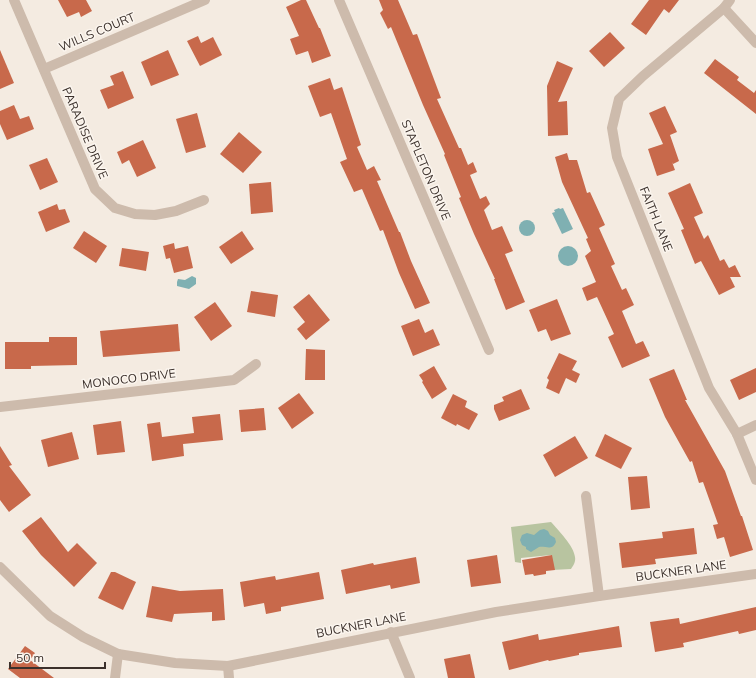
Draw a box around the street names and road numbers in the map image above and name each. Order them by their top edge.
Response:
street label: WILLS COURT [56,8,138,54]
street label: PARADISE DRIVE [59,85,112,181]
street label: STAPLETON DRIVE [399,117,454,222]
street label: FAITH LANE [637,184,676,253]
street label: MONOCO DRIVE [81,365,176,392]
street label: BUCKNER LANE [635,557,727,584]
street label: BUCKNER LANE [315,608,407,641]

